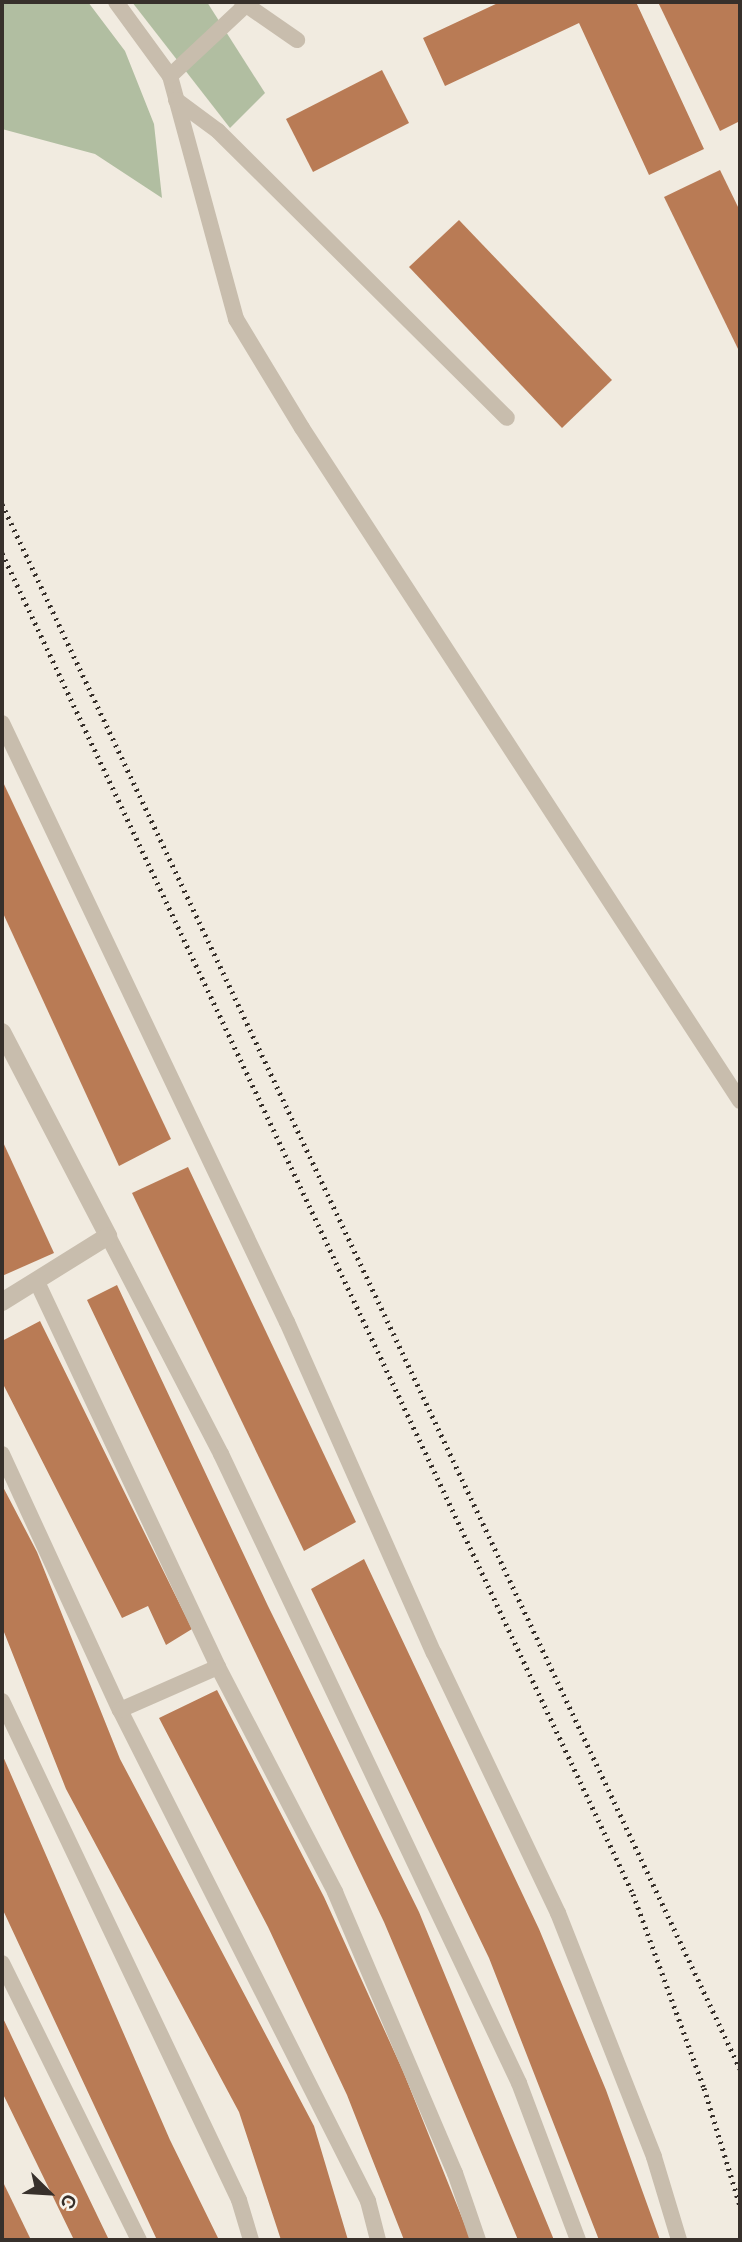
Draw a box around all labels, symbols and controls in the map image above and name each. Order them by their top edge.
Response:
north arrow [14,2158,84,2228]
text: С [56,2191,81,2212]

